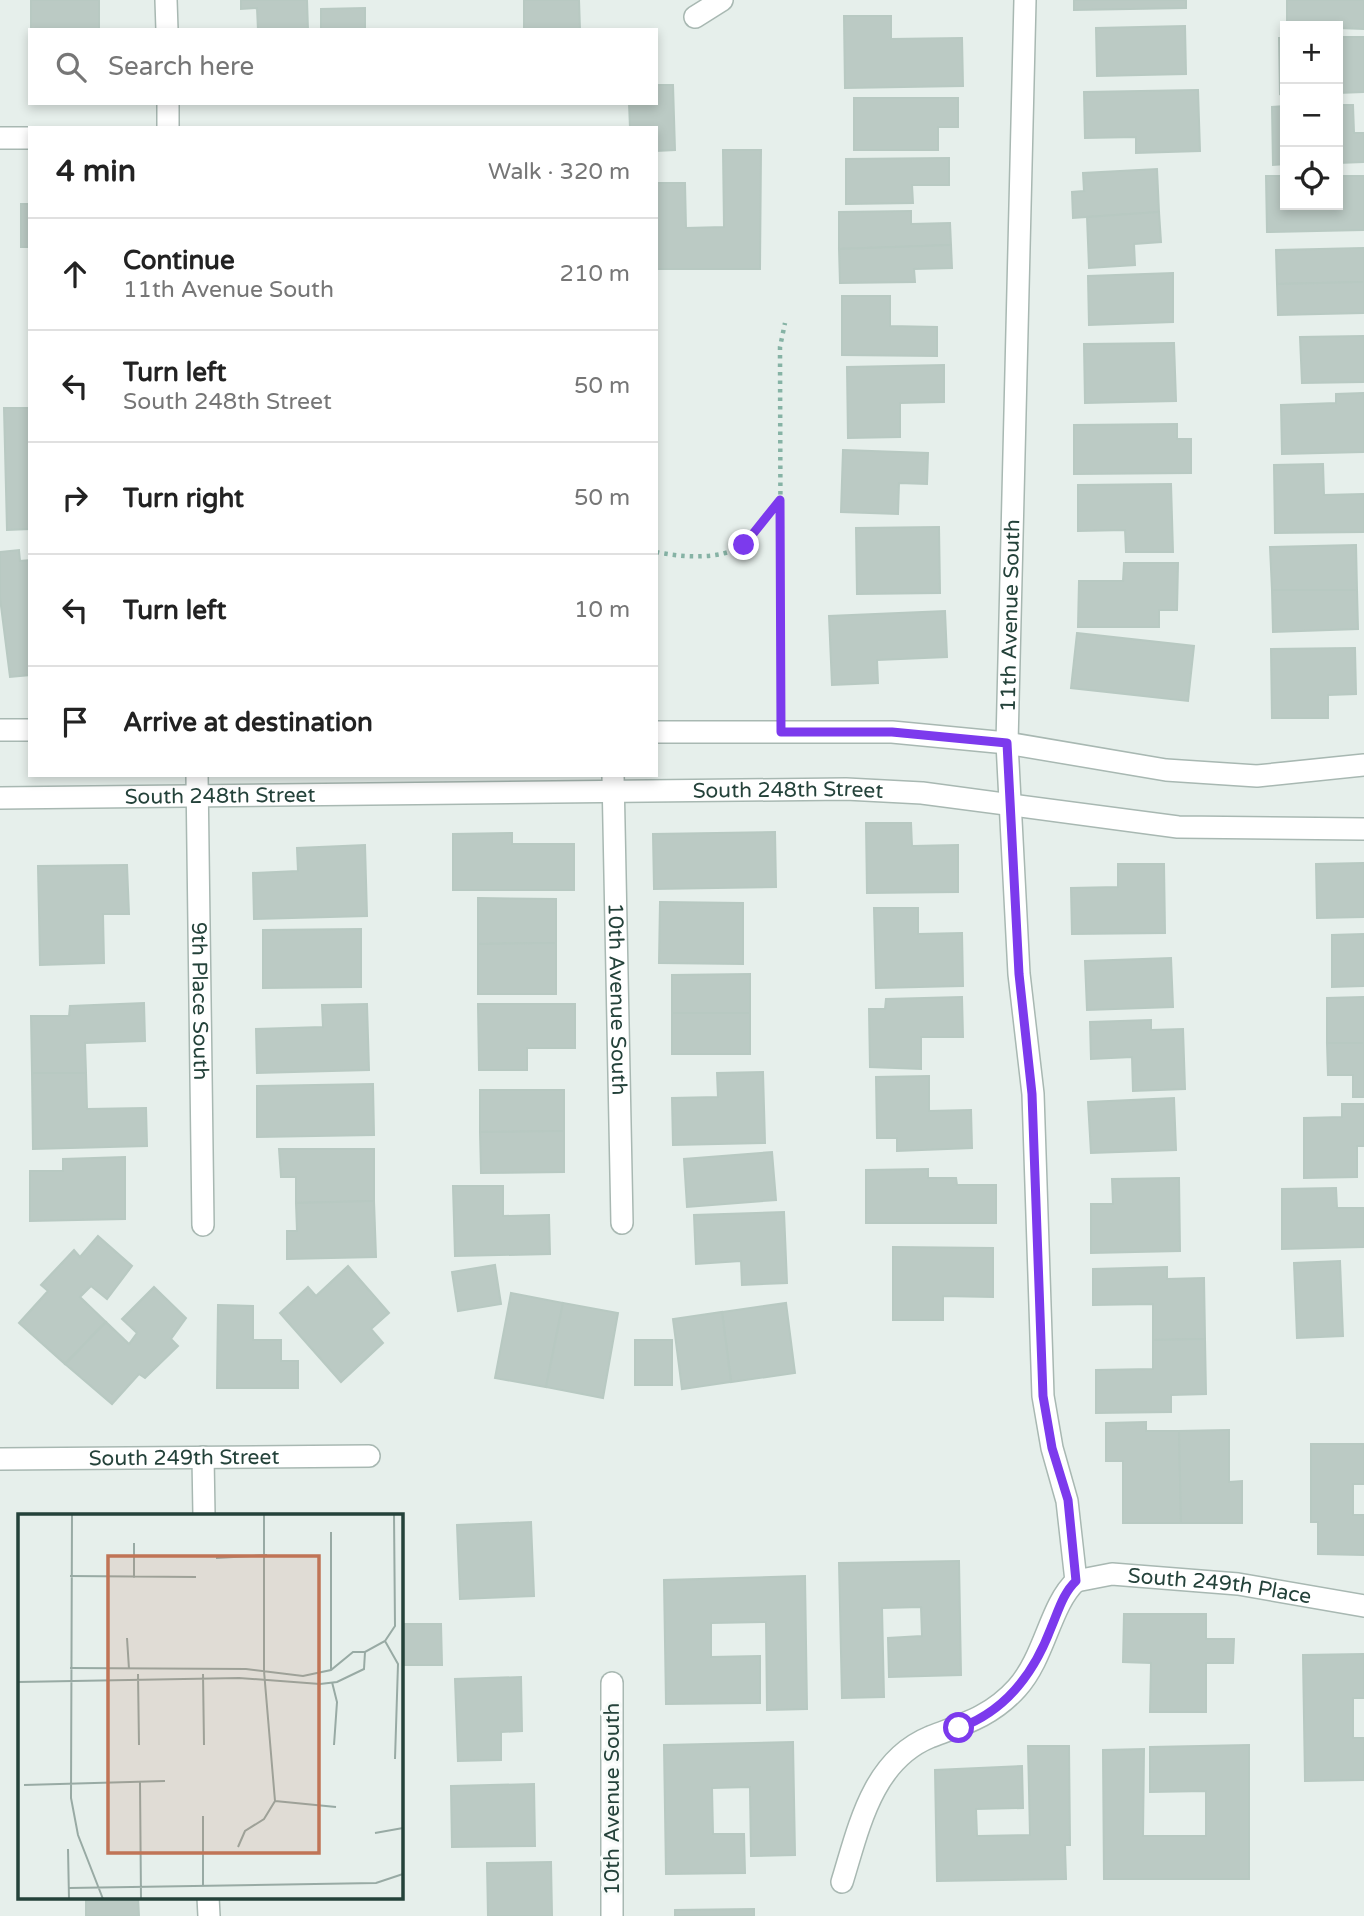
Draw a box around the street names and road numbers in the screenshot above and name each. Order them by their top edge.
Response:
street label: 11th Avenue South [996,519,1025,712]
street label: South 248th Street [692,777,884,804]
street label: South 248th Street [124,783,316,810]
street label: 10th Avenue South [603,902,631,1096]
street label: 9th Place South [186,922,213,1080]
street label: South 249th Street [89,1445,279,1471]
street label: South 249th Place [1127,1563,1313,1610]
street label: 10th Avenue South [600,1703,625,1895]

